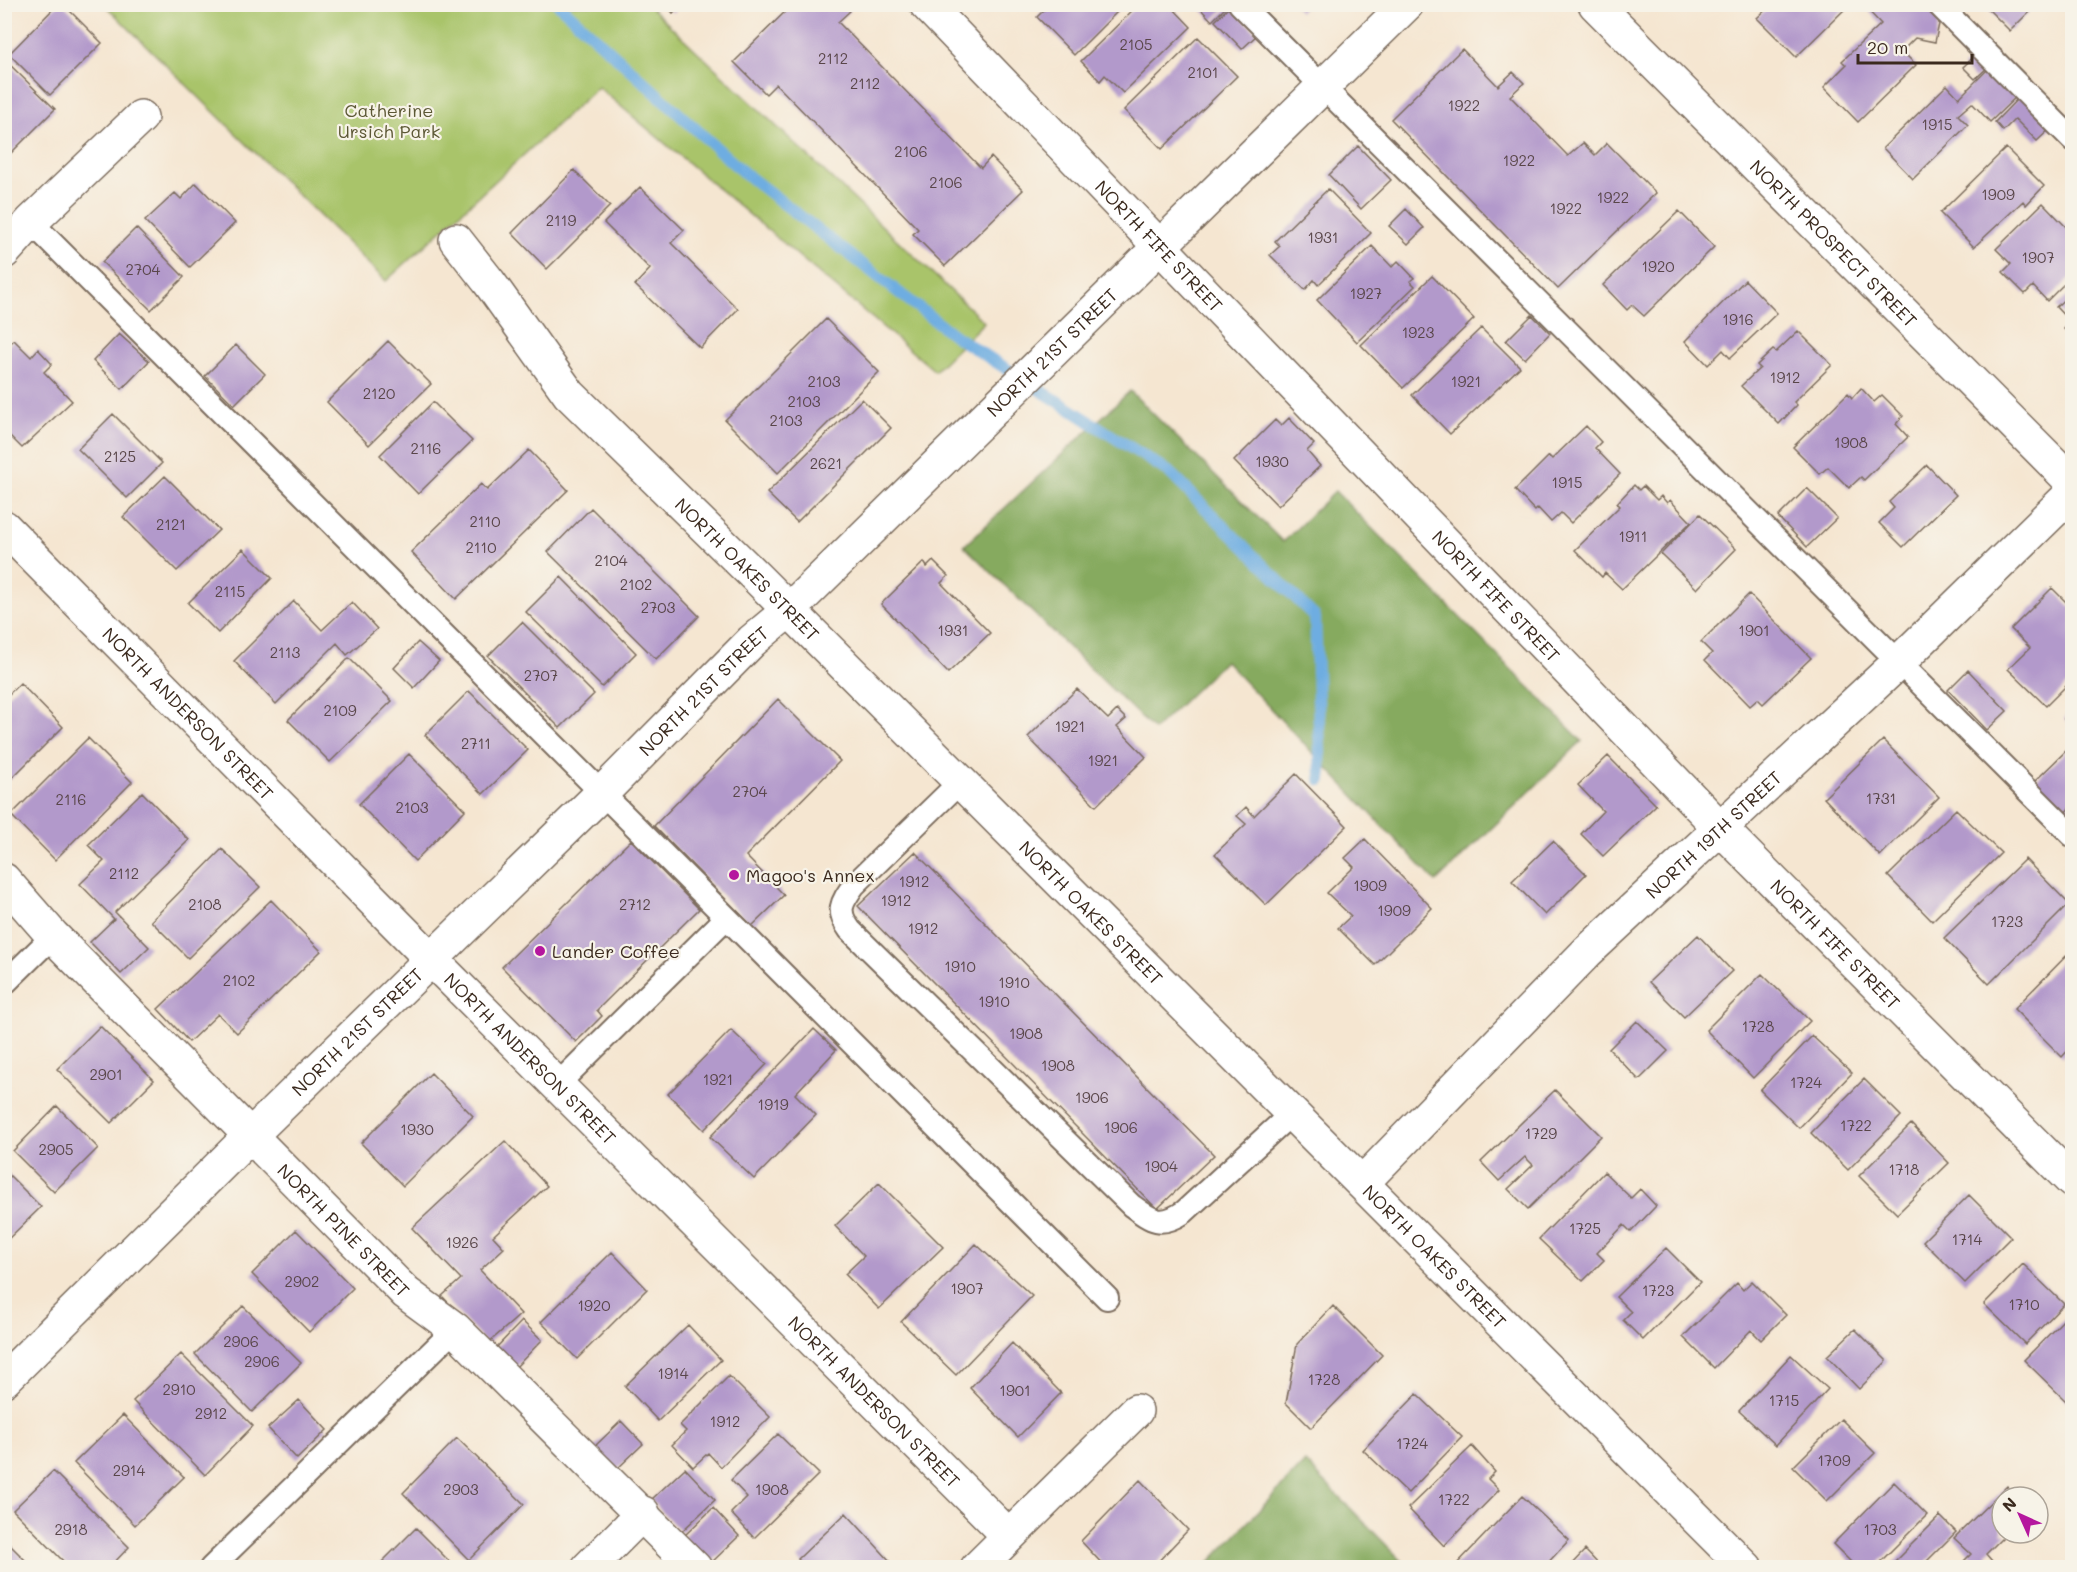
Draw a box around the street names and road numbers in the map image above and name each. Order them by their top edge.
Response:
street label: NORTH PROSPECT STREET [1745,154,1922,332]
street label: NORTH FIFE STREET [1090,175,1228,317]
street label: NORTH 21ST STREET [981,283,1122,422]
street label: NORTH OAKES STREET [670,492,825,646]
street label: NORTH FIFE STREET [1427,525,1565,667]
street label: NORTH 21ST STREET [633,621,773,761]
street label: NORTH ANDERSON STREET [98,622,279,805]
street label: NORTH 19TH STREET [1640,765,1787,904]
street label: NORTH OAKES STREET [1014,835,1168,990]
street label: NORTH FIFE STREET [1766,874,1906,1014]
street label: NORTH 21ST STREET [286,962,428,1101]
street label: NORTH ANDERSON STREET [439,967,622,1149]
street label: NORTH PINE STREET [273,1158,415,1302]
street label: NORTH OAKES STREET [1358,1179,1512,1334]
street label: NORTH ANDERSON STREET [783,1311,966,1493]

